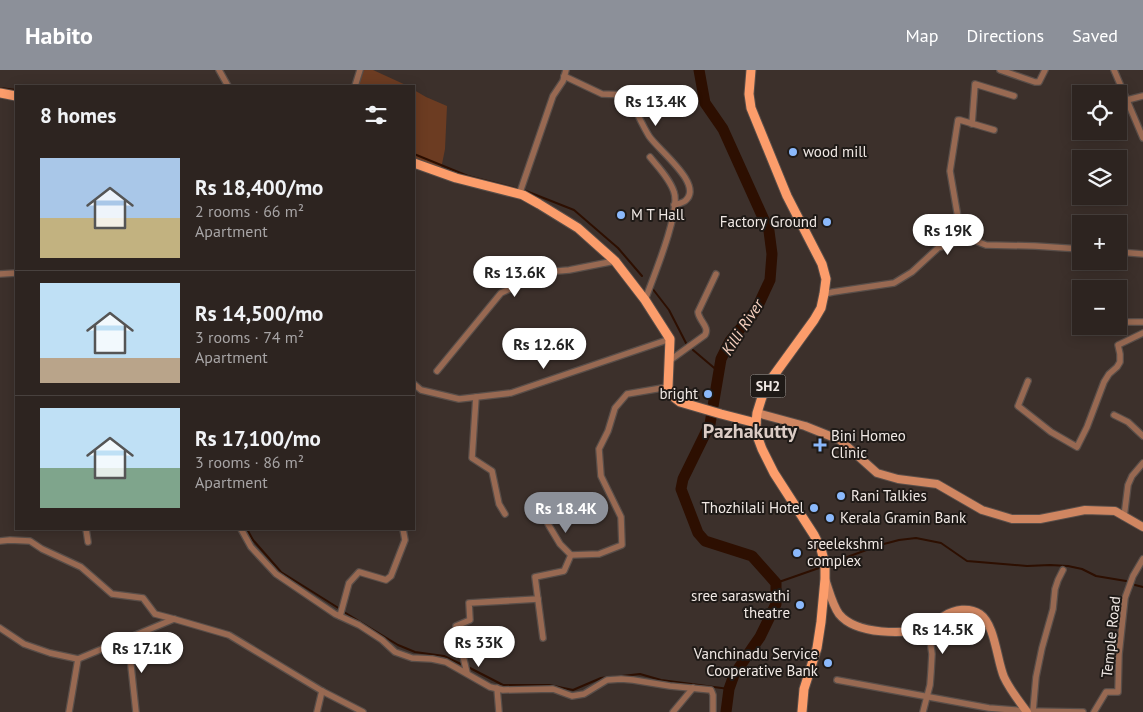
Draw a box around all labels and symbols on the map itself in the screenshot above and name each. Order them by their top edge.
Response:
pin: Rs 13.4K [604,85,708,127]
place label: wood mill [803,142,868,161]
marker: wood mill [787,146,799,158]
place label: M T Hall [631,205,685,224]
marker: M T Hall [615,209,627,221]
place label: Factory Ground [720,212,817,231]
pin: Rs 19K [907,214,989,256]
marker: Factory Ground [821,216,833,228]
pin: Rs 13.6K [463,256,567,298]
water label: Killi River [717,294,768,359]
pin: Rs 12.6K [492,328,596,370]
road number: SH2 [750,374,786,398]
place label: bright [659,384,698,403]
marker: bright [702,388,714,400]
district label: Pazhakutty [703,418,798,444]
place label: Bini Homeo Clinic [831,426,906,462]
marker: Bini Homeo Clinic [813,438,827,452]
place label: Rani Talkies [851,486,927,505]
marker: Rani Talkies [835,490,847,502]
pin: Rs 18.4K [514,492,618,534]
place label: Thozhilali Hotel [701,498,805,517]
marker: Thozhilali Hotel [808,502,820,514]
place label: Kerala Gramin Bank [840,508,967,527]
marker: Kerala Gramin Bank [824,512,836,524]
place label: sreelekshmi complex [807,534,883,570]
marker: sreelekshmi complex [791,547,803,559]
place label: sree saraswathi theatre [691,586,790,622]
street label: Temple Road [1097,595,1124,679]
marker: sree saraswathi theatre [794,599,806,611]
pin: Rs 14.5K [891,612,995,655]
pin: Rs 33K [438,626,520,668]
pin: Rs 17.1K [90,632,194,674]
place label: Vanchinadu Service Cooperative Bank [693,644,819,680]
marker: Vanchinadu Service Cooperative Bank [822,657,834,669]

